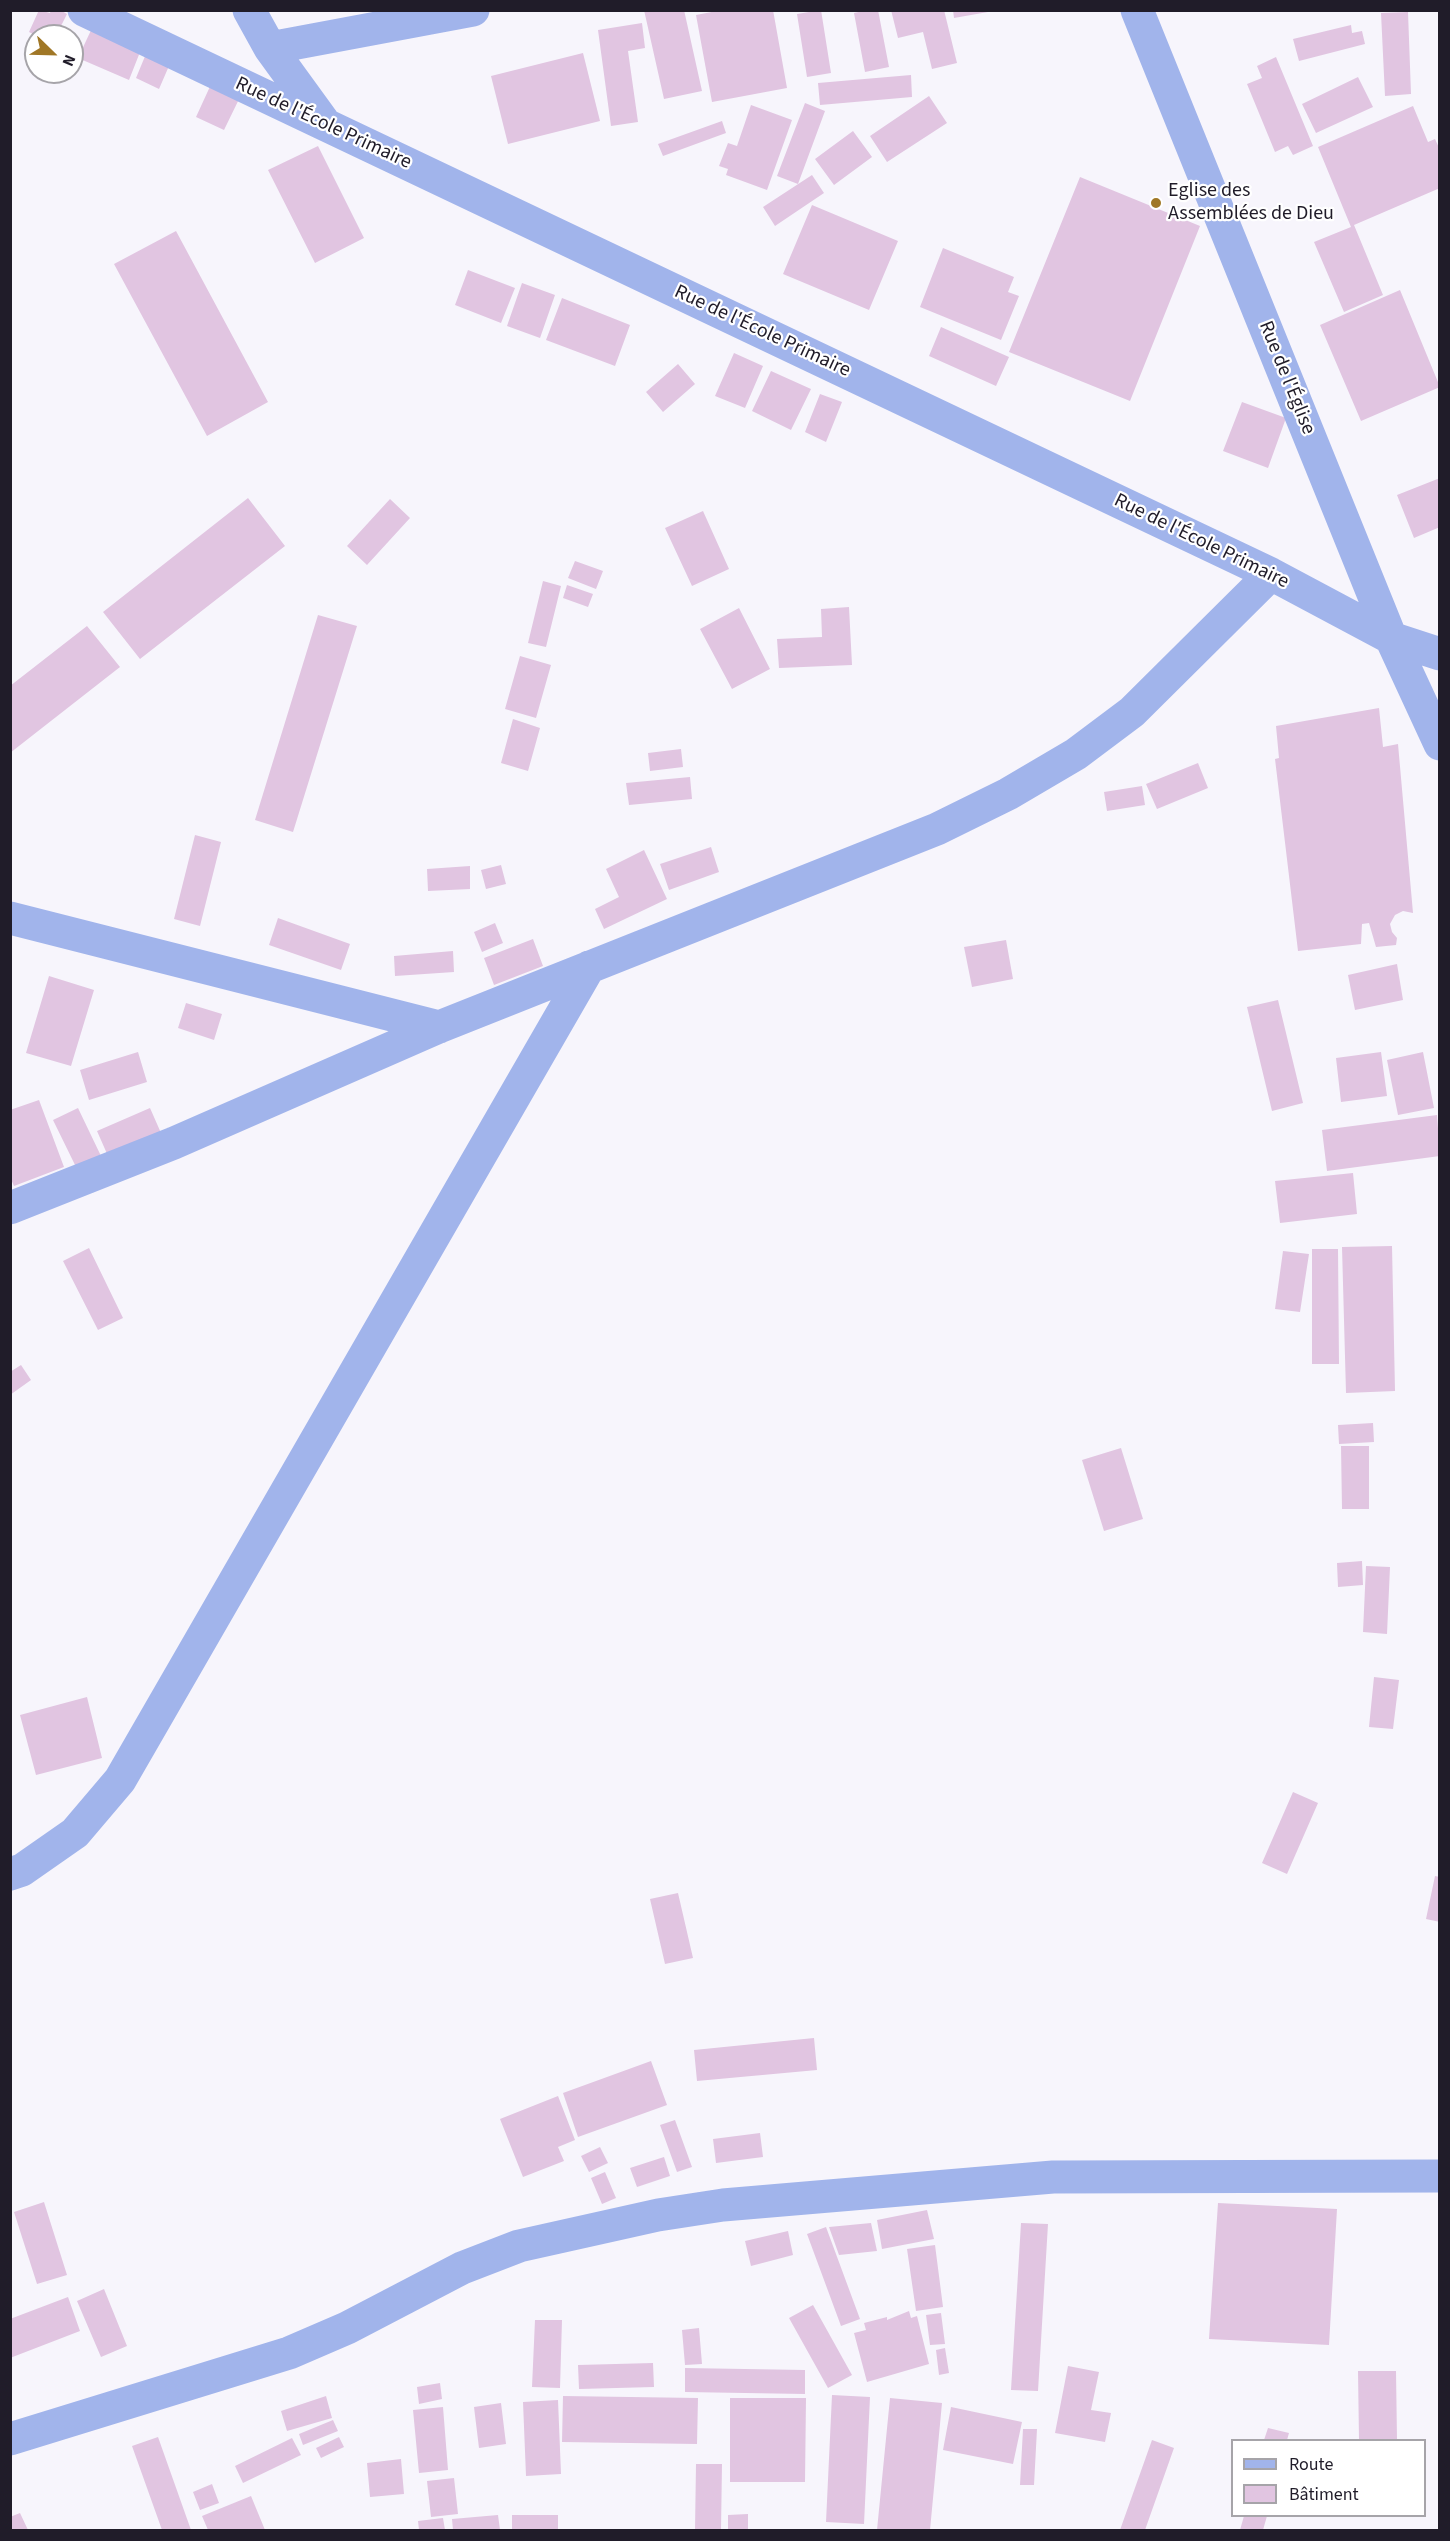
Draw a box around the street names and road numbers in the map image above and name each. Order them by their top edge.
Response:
street label: Rue de l'École Primaire [231,73,415,175]
street label: Rue de l'École Primaire [670,281,854,383]
street label: Rue de l'Église [1252,318,1320,438]
street label: Rue de l'École Primaire [1110,489,1292,595]

